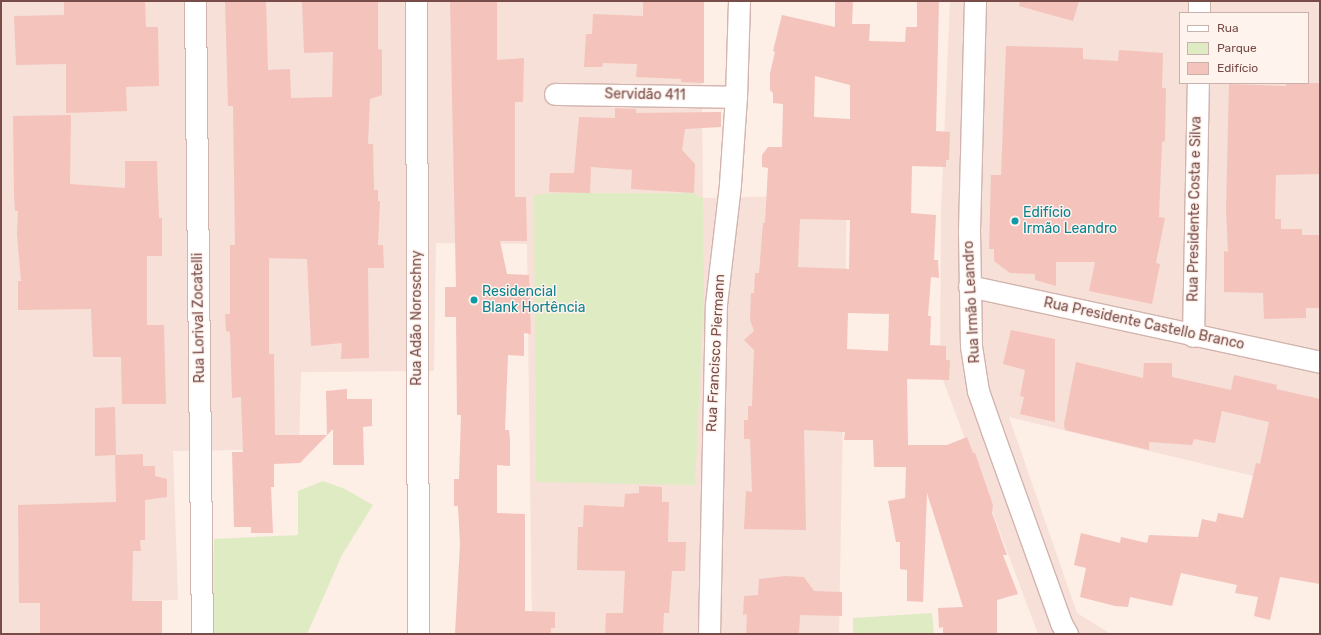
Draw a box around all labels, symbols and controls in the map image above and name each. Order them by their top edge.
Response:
legend [1179,12,1309,84]
text: Rua [1217,21,1239,35]
text: Parque [1217,41,1257,55]
text: Edifício [1217,61,1258,75]
street label: Servidão 411 [604,86,686,104]
street label: Rua Presidente Costa e Silva [1185,116,1205,302]
place label: Edifício Irmão Leandro [1023,205,1117,238]
marker: Edifício Irmão Leandro [1010,216,1020,226]
street label: Rua Irmão Leandro [960,240,984,364]
street label: Rua Adão Noroschny [409,250,425,386]
street label: Rua Lorival Zocatelli [189,253,209,383]
street label: Rua Francisco Piermann [703,274,729,432]
place label: Residencial Blank Hortência [482,284,586,316]
street label: Rua Presidente Castello Branco [1042,294,1246,354]
marker: Residencial Blank Hortência [469,295,479,305]

